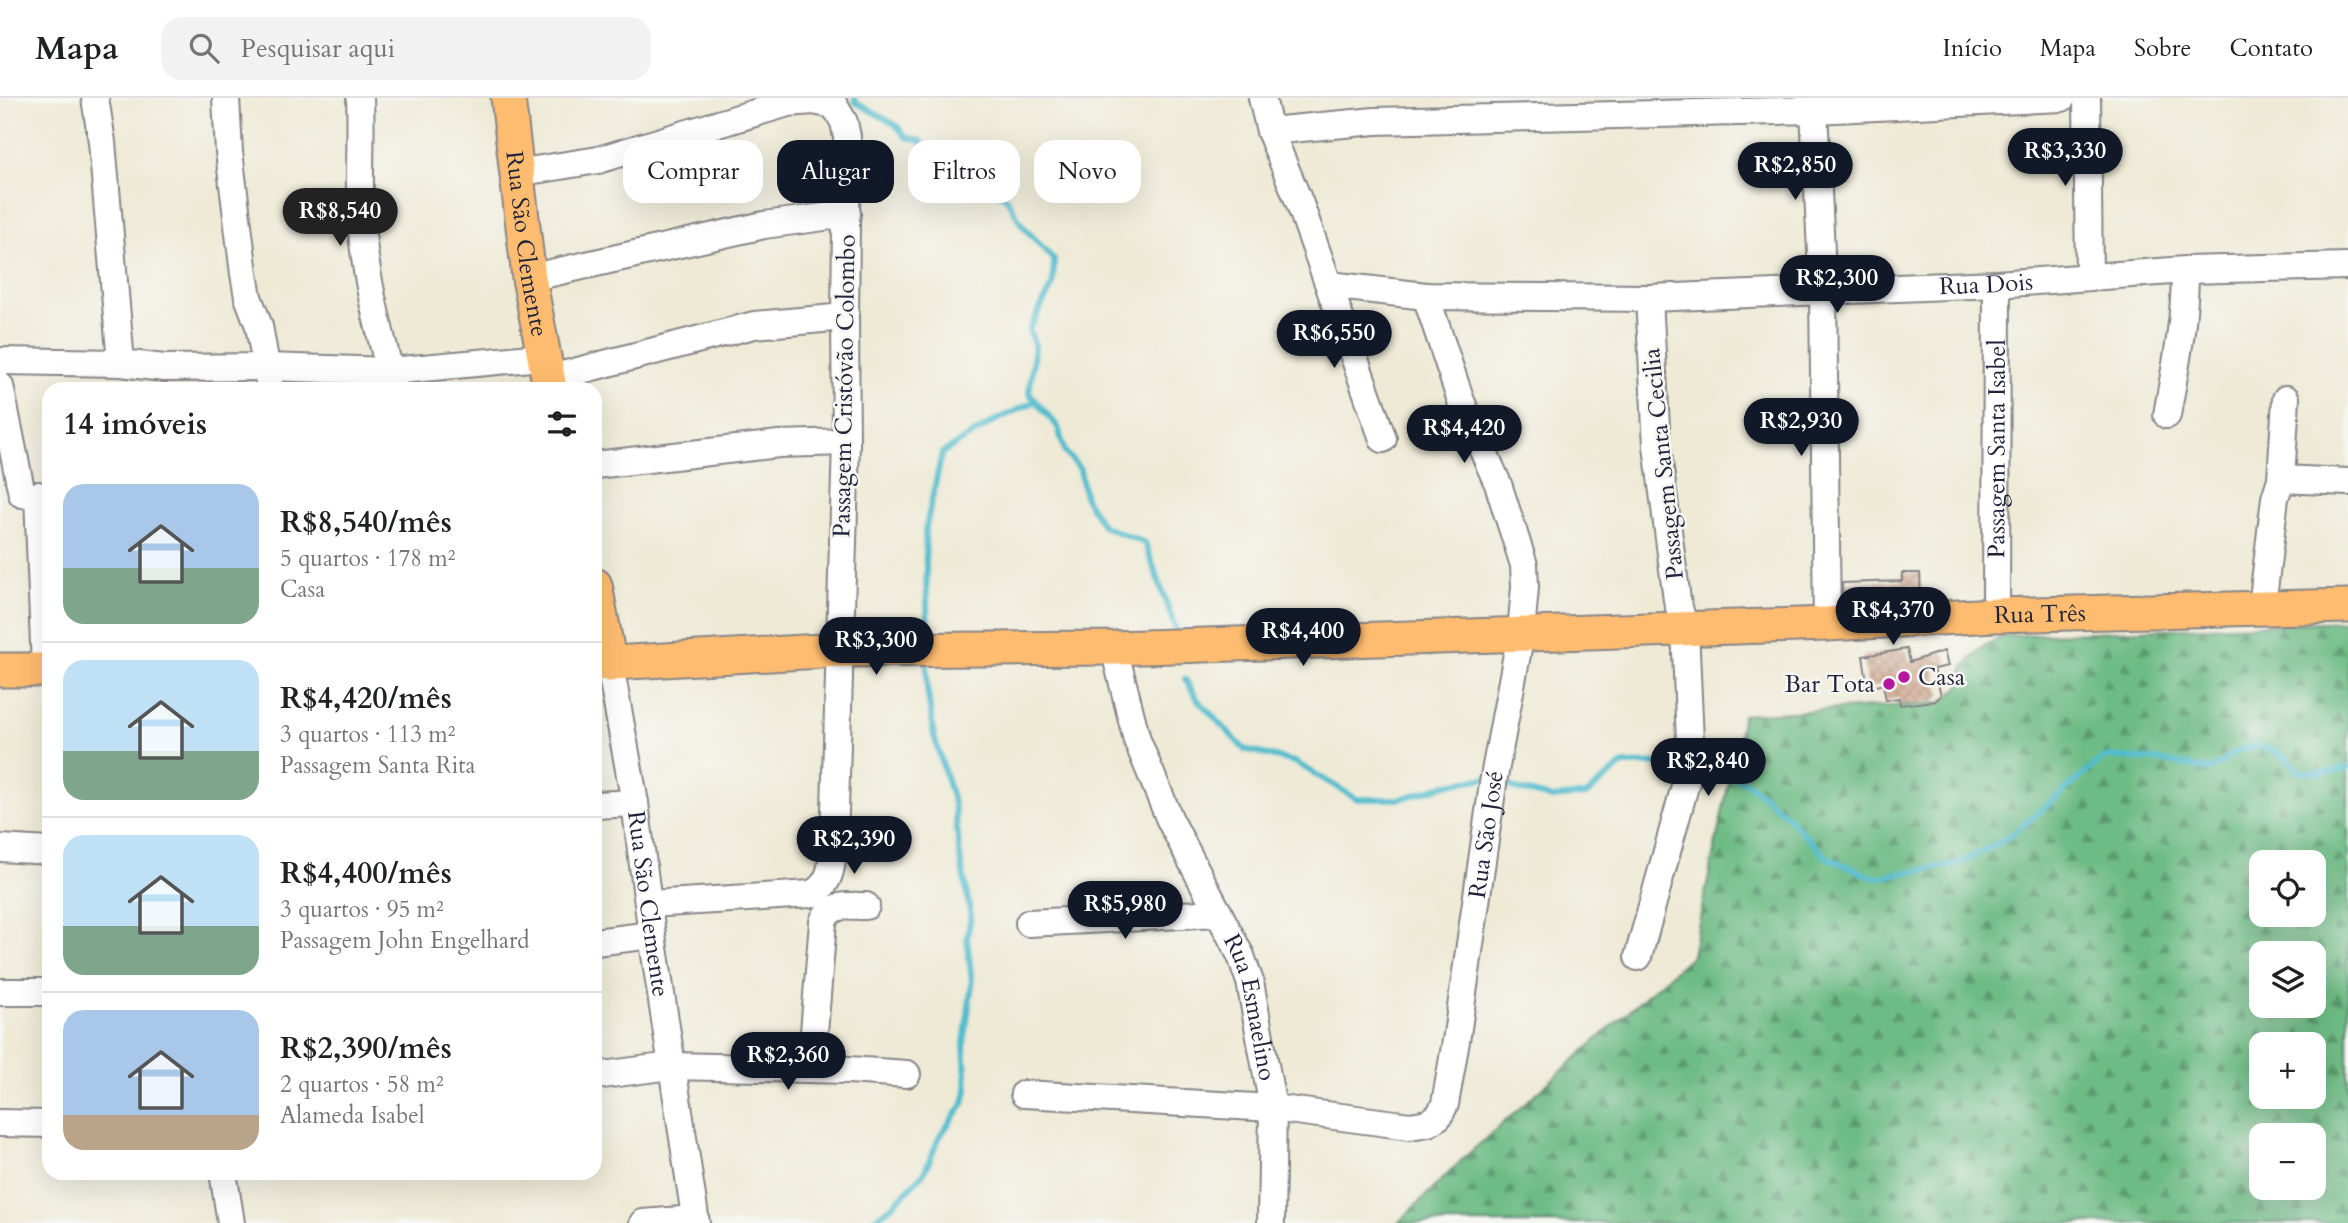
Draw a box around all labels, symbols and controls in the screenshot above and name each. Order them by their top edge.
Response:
search box [161,17,651,80]
text: Mapa [35,26,119,71]
icon: search [185,29,223,67]
text: Pesquisar aqui [241,31,395,66]
text: Início [1943,32,2002,65]
text: Mapa [2040,32,2096,65]
text: Sobre [2134,32,2192,65]
text: Contato [2230,32,2313,65]
pin: R$3,330 [2000,129,2130,188]
text: R$3,330 [2024,135,2106,166]
chip: Comprar [623,140,763,203]
chip: Alugar [777,140,894,203]
chip: Filtros [908,140,1020,203]
chip: Novo [1034,140,1141,203]
pin: R$2,850 [1730,142,1860,202]
street label: Rua São Clemente [497,149,556,340]
text: R$2,850 [1754,149,1836,180]
pin: R$8,540 [275,188,405,248]
text: R$8,540 [299,195,381,226]
street label: Passagem Cristóvão Colombo [825,234,864,538]
pin: R$2,300 [1772,256,1902,315]
text: R$2,300 [1796,262,1878,293]
street label: Rua Dois [1939,265,2034,303]
pin: R$6,550 [1269,310,1399,370]
text: R$6,550 [1293,317,1375,348]
street label: Passagem Santa Isabel [1980,339,2014,559]
street label: Passagem Santa Cecilia [1635,346,1692,581]
pin: R$2,930 [1736,398,1866,458]
text: 14 imóveis [63,404,207,445]
icon: filters [543,405,581,443]
text: R$2,930 [1760,405,1842,436]
pin: R$4,420 [1399,406,1529,465]
text: R$4,420 [1423,412,1505,443]
text: R$8,540/mês [280,502,452,543]
icon: home [119,512,203,596]
text: 5 quartos · 178 m² [280,543,455,574]
text: Casa [280,574,325,605]
pin: R$4,370 [1828,588,1958,647]
text: R$4,370 [1852,594,1934,625]
street label: Rua Três [1994,597,2086,632]
pin: R$4,400 [1238,608,1368,668]
text: R$4,400 [1262,615,1344,646]
pin: R$3,300 [811,618,941,677]
text: R$3,300 [835,624,917,655]
place label: Casa [1918,661,1966,694]
place label: Bar Tota [1785,668,1876,701]
marker: Casa [1896,669,1912,685]
marker: Bar Tota [1881,676,1897,692]
text: R$4,420/mês [280,678,452,719]
icon: home [119,688,203,772]
text: 3 quartos · 113 m² [280,719,455,750]
pin: R$2,840 [1643,738,1773,798]
text: R$2,840 [1667,745,1749,776]
text: Passagem Santa Rita [280,750,475,781]
street label: Rua São José [1461,768,1512,900]
street label: Rua São Clemente [619,809,677,999]
pin: R$2,390 [789,816,919,876]
text: R$2,390 [813,823,895,854]
map controls [2249,850,2326,1200]
button: locate [2249,850,2326,927]
text: R$4,400/mês [280,853,452,894]
icon: home [119,863,203,947]
pin: R$5,980 [1060,882,1190,941]
text: R$5,980 [1084,888,1166,919]
text: 3 quartos · 95 m² [280,894,444,925]
text: Passagem John Engelhard [280,925,530,956]
street label: Rua Esmaelino [1215,928,1284,1083]
button: layers [2249,941,2326,1018]
text: R$2,390/mês [280,1028,452,1069]
pin: R$2,360 [723,1032,853,1092]
button: + [2249,1032,2326,1109]
icon: home [119,1038,203,1122]
text: R$2,360 [747,1039,829,1070]
text: 2 quartos · 58 m² [280,1069,444,1100]
text: Alameda Isabel [280,1100,425,1131]
button: − [2249,1123,2326,1200]

